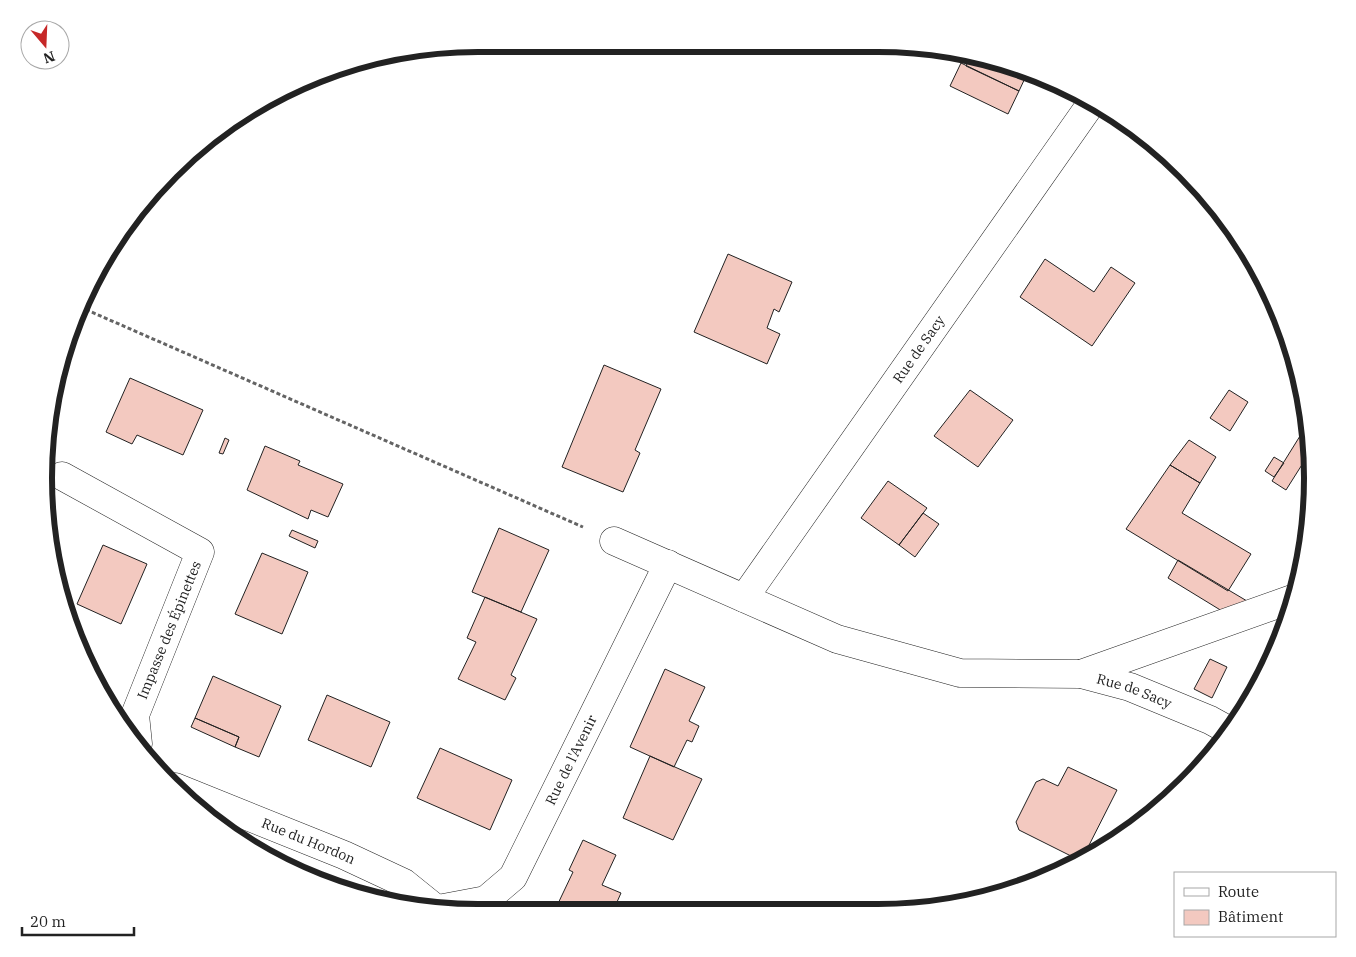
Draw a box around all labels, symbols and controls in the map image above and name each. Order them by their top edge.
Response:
north arrow [20,20,70,70]
text: N [41,47,57,68]
street label: Rue de Sacy [889,311,949,387]
street label: Impasse des Épinettes [132,558,205,702]
street label: Rue de Sacy [1095,670,1175,712]
street label: Rue de l'Avenir [541,711,601,808]
street label: Rue du Hordon [259,814,358,868]
legend [1174,872,1336,937]
text: Route [1218,882,1259,901]
scale bar [22,904,135,936]
text: Bâtiment [1218,907,1283,926]
text: 20 m [30,912,66,931]

